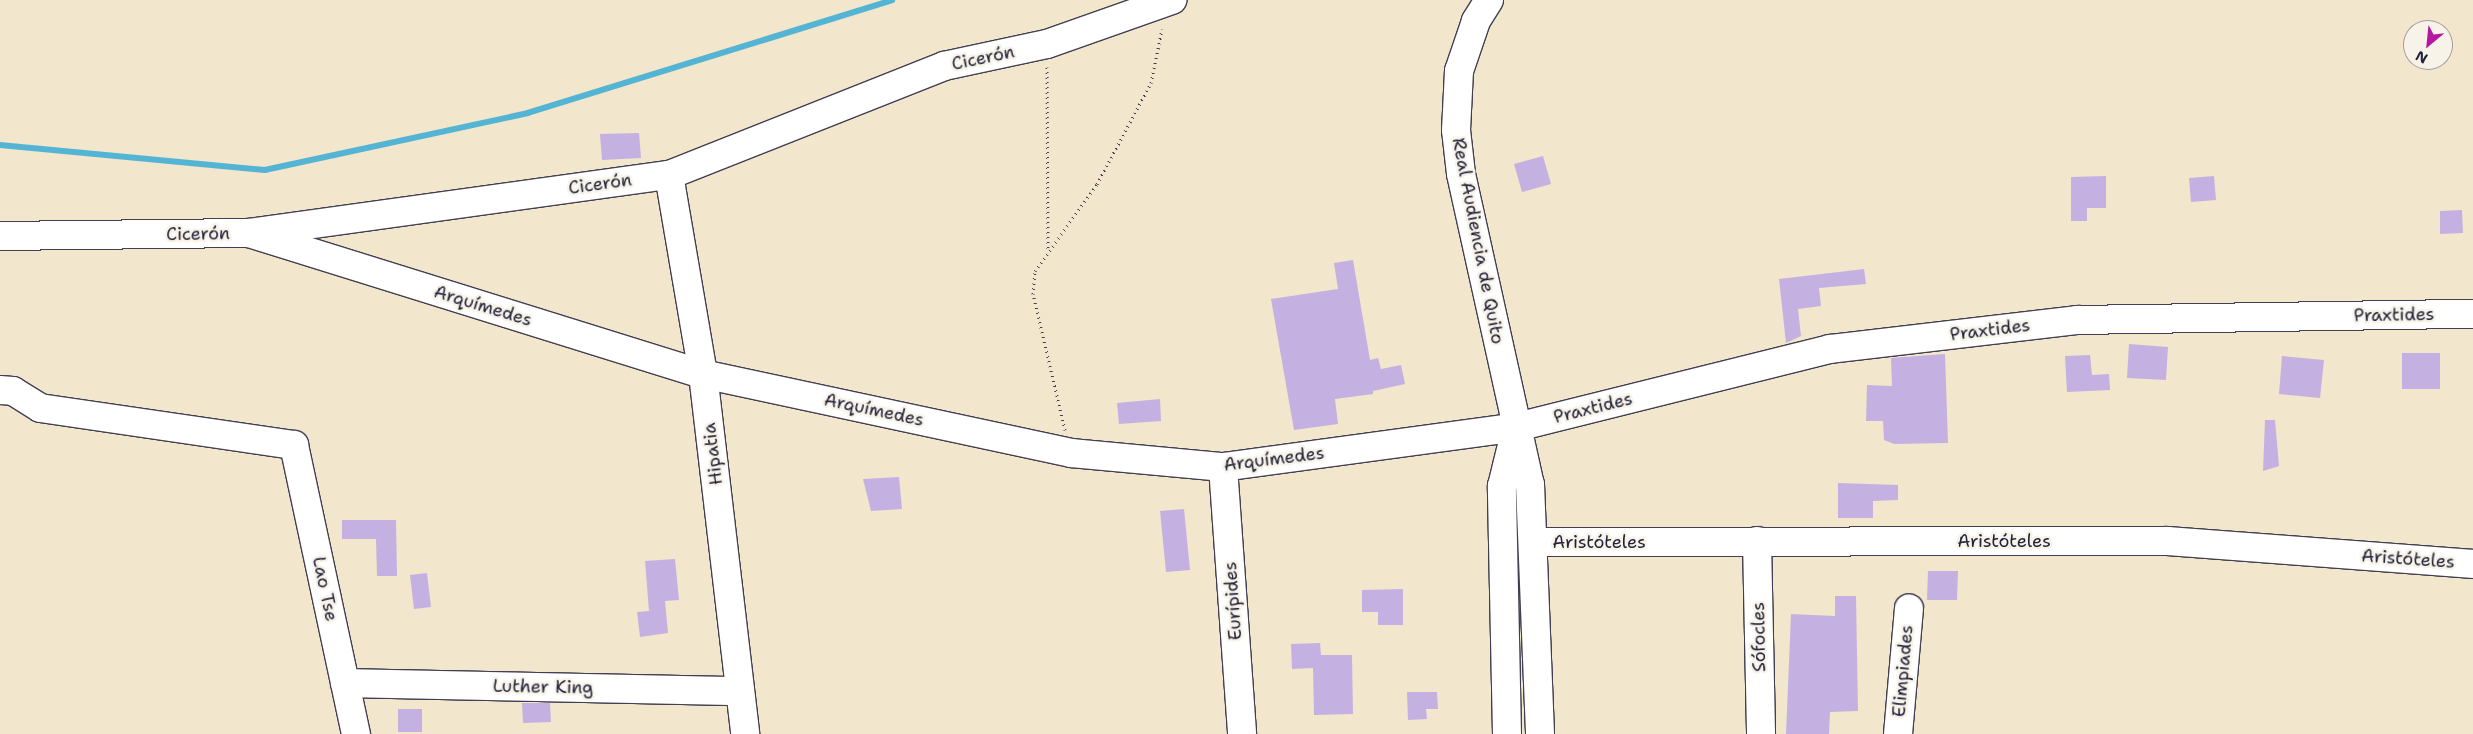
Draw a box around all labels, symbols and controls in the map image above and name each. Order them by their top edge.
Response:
north arrow [2403,20,2453,70]
street label: Cicerón [950,41,1016,75]
text: N [2412,47,2431,68]
street label: Real Audiencia de Quito [1447,136,1509,346]
street label: Cicerón [567,169,633,199]
street label: Cicerón [166,223,230,245]
street label: Arquímedes [431,281,535,331]
street label: Praxtides [2353,303,2435,327]
street label: Praxtides [1949,314,2031,346]
street label: Praxtides [1551,388,1635,428]
street label: Arquímedes [822,389,926,431]
street label: Hipatia [698,422,728,486]
street label: Arquímedes [1222,442,1326,476]
street label: Aristóteles [1957,530,2051,552]
street label: Aristóteles [1552,531,1646,553]
street label: Aristóteles [2361,545,2455,573]
street label: Lao Tse [308,555,342,623]
street label: Eurípides [1219,561,1247,641]
street label: Sófocles [1748,602,1770,672]
street label: Elimpiades [1888,624,1918,718]
street label: Luther King [493,675,593,699]

